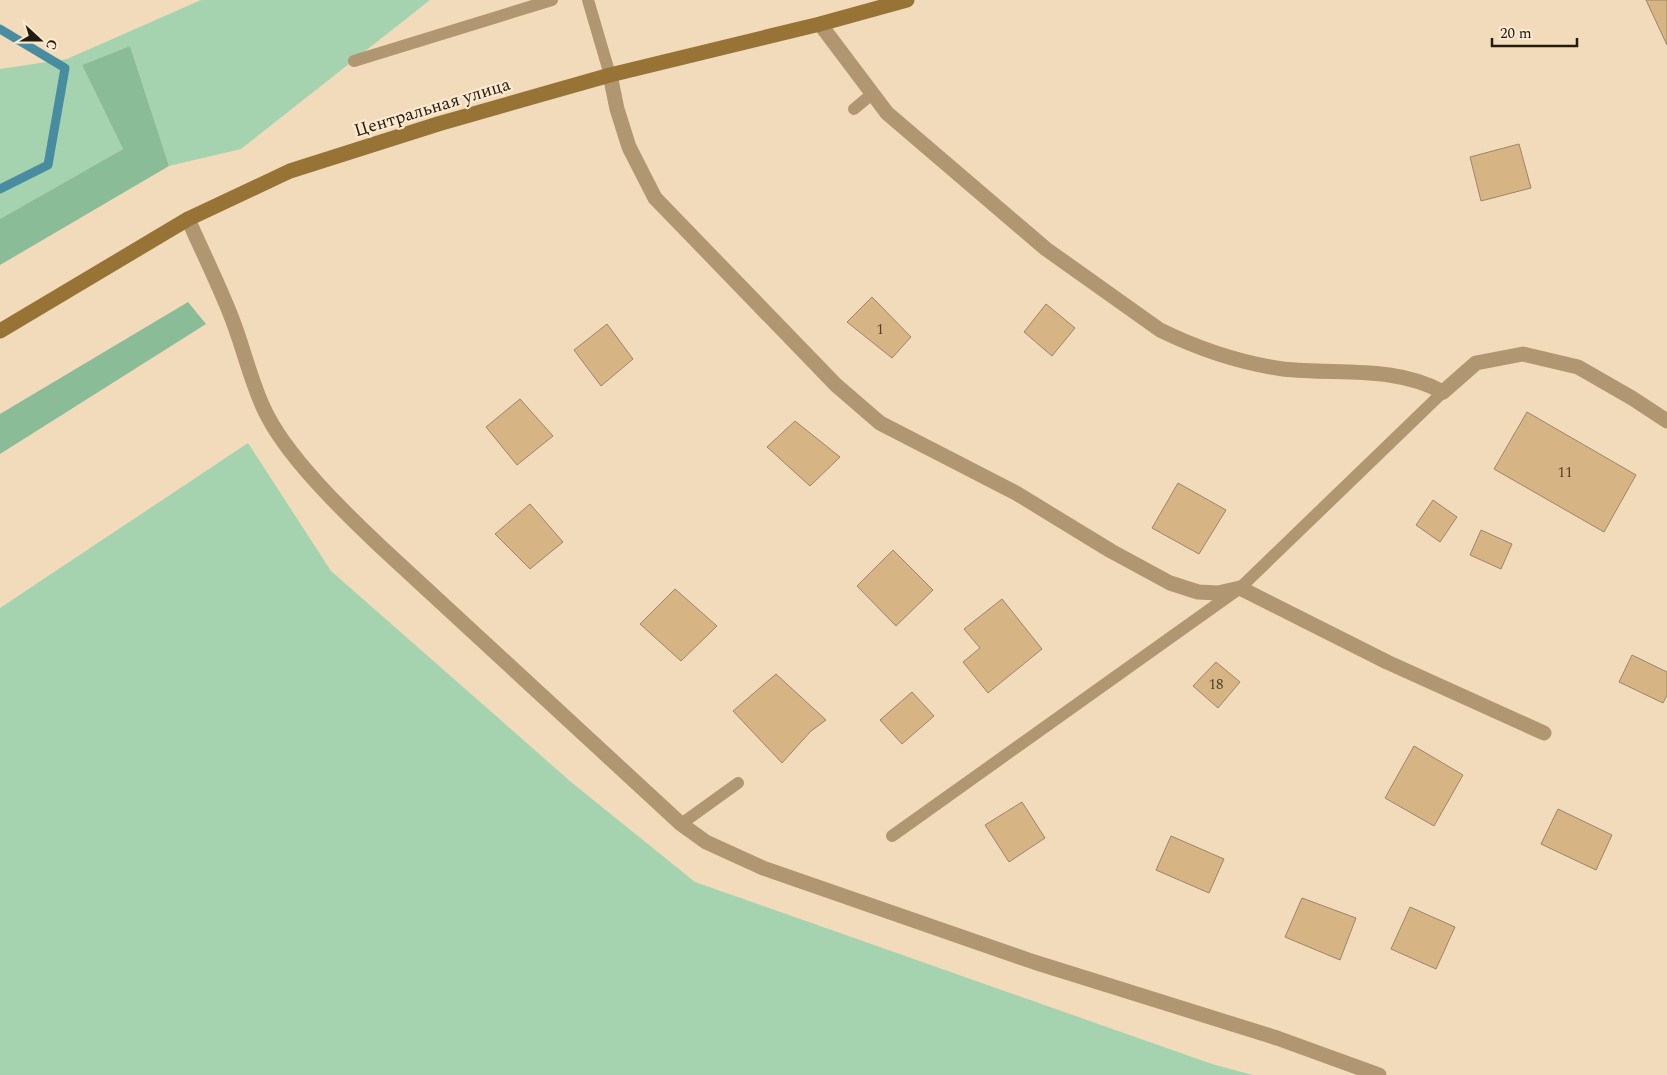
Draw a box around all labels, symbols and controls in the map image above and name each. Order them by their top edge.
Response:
north arrow [15,15,65,65]
scale bar [1492,15,1577,47]
text: 20 m [1500,22,1532,45]
text: С [40,36,63,53]
street label: Центральная улица [351,71,514,144]
house number: 1 [876,318,884,341]
house number: 11 [1557,461,1573,484]
house number: 18 [1208,673,1224,696]

